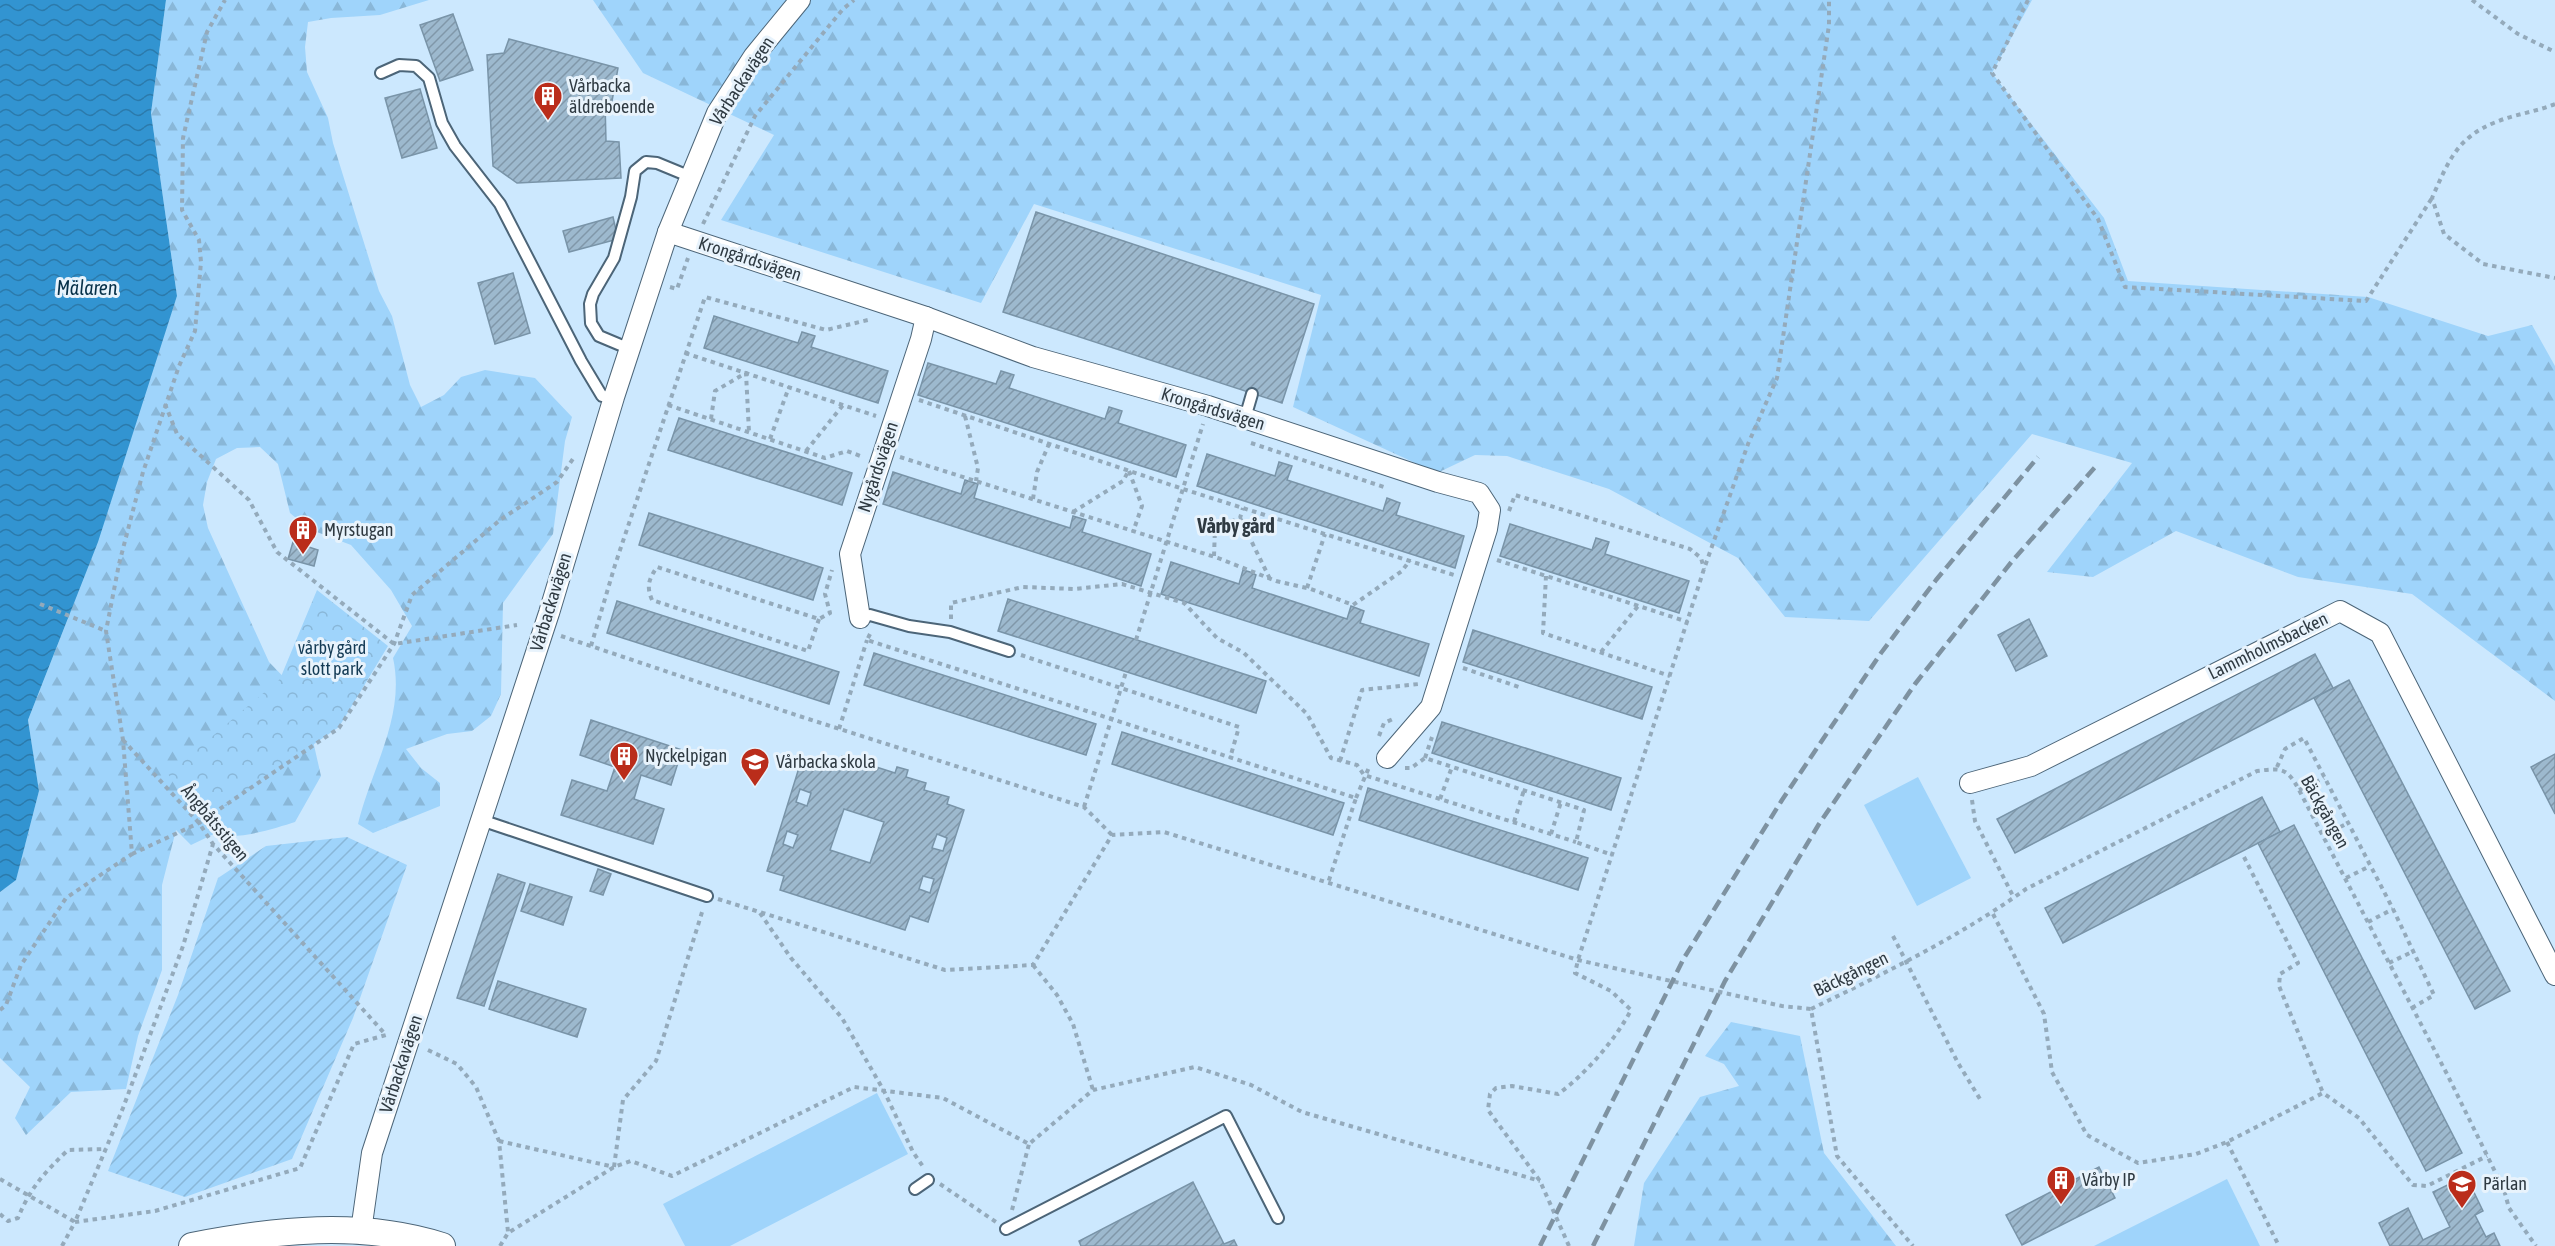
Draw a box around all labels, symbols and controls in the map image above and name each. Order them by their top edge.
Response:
street label: Vårbackavägen [705,32,778,129]
place label: Vårbacka äldreboende [569,75,655,117]
building icon: Vårbacka äldreboende [532,80,564,122]
street label: Krongårdsvägen [696,232,804,285]
water label: Mälaren [56,276,118,299]
street label: Krongårdsvägen [1159,383,1267,434]
street label: Nygårdsvägen [853,419,902,515]
building icon: Myrstugan [287,514,319,556]
district label: Vårby gård [1196,514,1275,537]
place label: Myrstugan [324,519,394,540]
street label: Vårbackavägen [526,550,575,654]
street label: Lammholmsbacken [2205,607,2331,684]
park label: vårby gård slott park [298,637,366,679]
building icon: Nyckelpigan [608,740,640,782]
place label: Nyckelpigan [645,745,727,766]
school or university icon: Vårbacka skola [739,746,771,788]
place label: Vårbacka skola [776,751,876,772]
street label: Bäckgången [2297,772,2354,852]
street label: Ångbåtsstigen [177,780,254,865]
street label: Bäckgången [1810,947,1891,1001]
street label: Vårbackavägen [375,1012,426,1115]
building icon: Vårby IP [2045,1164,2077,1206]
school or university icon: Pärlan [2446,1168,2478,1210]
place label: Vårby IP [2082,1169,2136,1190]
place label: Pärlan [2483,1173,2527,1194]

